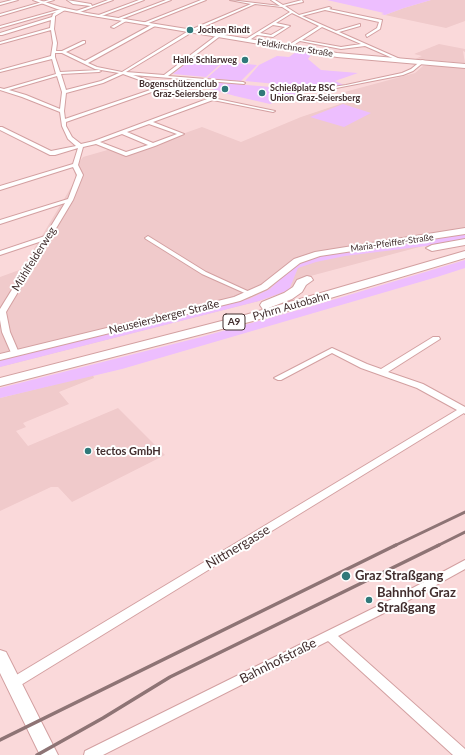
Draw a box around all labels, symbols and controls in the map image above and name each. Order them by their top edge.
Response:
marker: Jochen Rindt [185,25,195,35]
place label: Jochen Rindt [198,25,250,35]
street label: Feldkirchner Straße [256,37,334,59]
place label: Halle Schlarweg [173,55,237,65]
marker: Halle Schlarweg [240,55,250,65]
place label: Bogenschützenclub Graz-Seiersberg [139,79,217,100]
place label: Schießplatz BSC Union Graz-Seiersberg [270,83,360,104]
marker: Bogenschützenclub Graz-Seiersberg [220,84,230,94]
marker: Schießplatz BSC Union Graz-Seiersberg [257,88,267,98]
street label: Mühlfelderweg [9,224,59,294]
street label: Maria-Pfeiffer-Straße [350,232,434,254]
street label: Pyhrn Autobahn [251,289,331,323]
street label: Neuseiersberger Straße [107,297,221,337]
road number: A9 [223,314,245,330]
place label: tectos GmbH [96,444,161,458]
marker: tectos GmbH [83,446,93,456]
street label: Nittnergasse [203,522,273,572]
place label: Graz Straßgang [355,568,443,584]
marker: Graz Straßgang [340,570,352,582]
place label: Bahnhof Graz Straßgang [377,585,456,616]
marker: Bahnhof Graz Straßgang [364,595,374,605]
street label: Bahnhofstraße [237,635,319,687]

